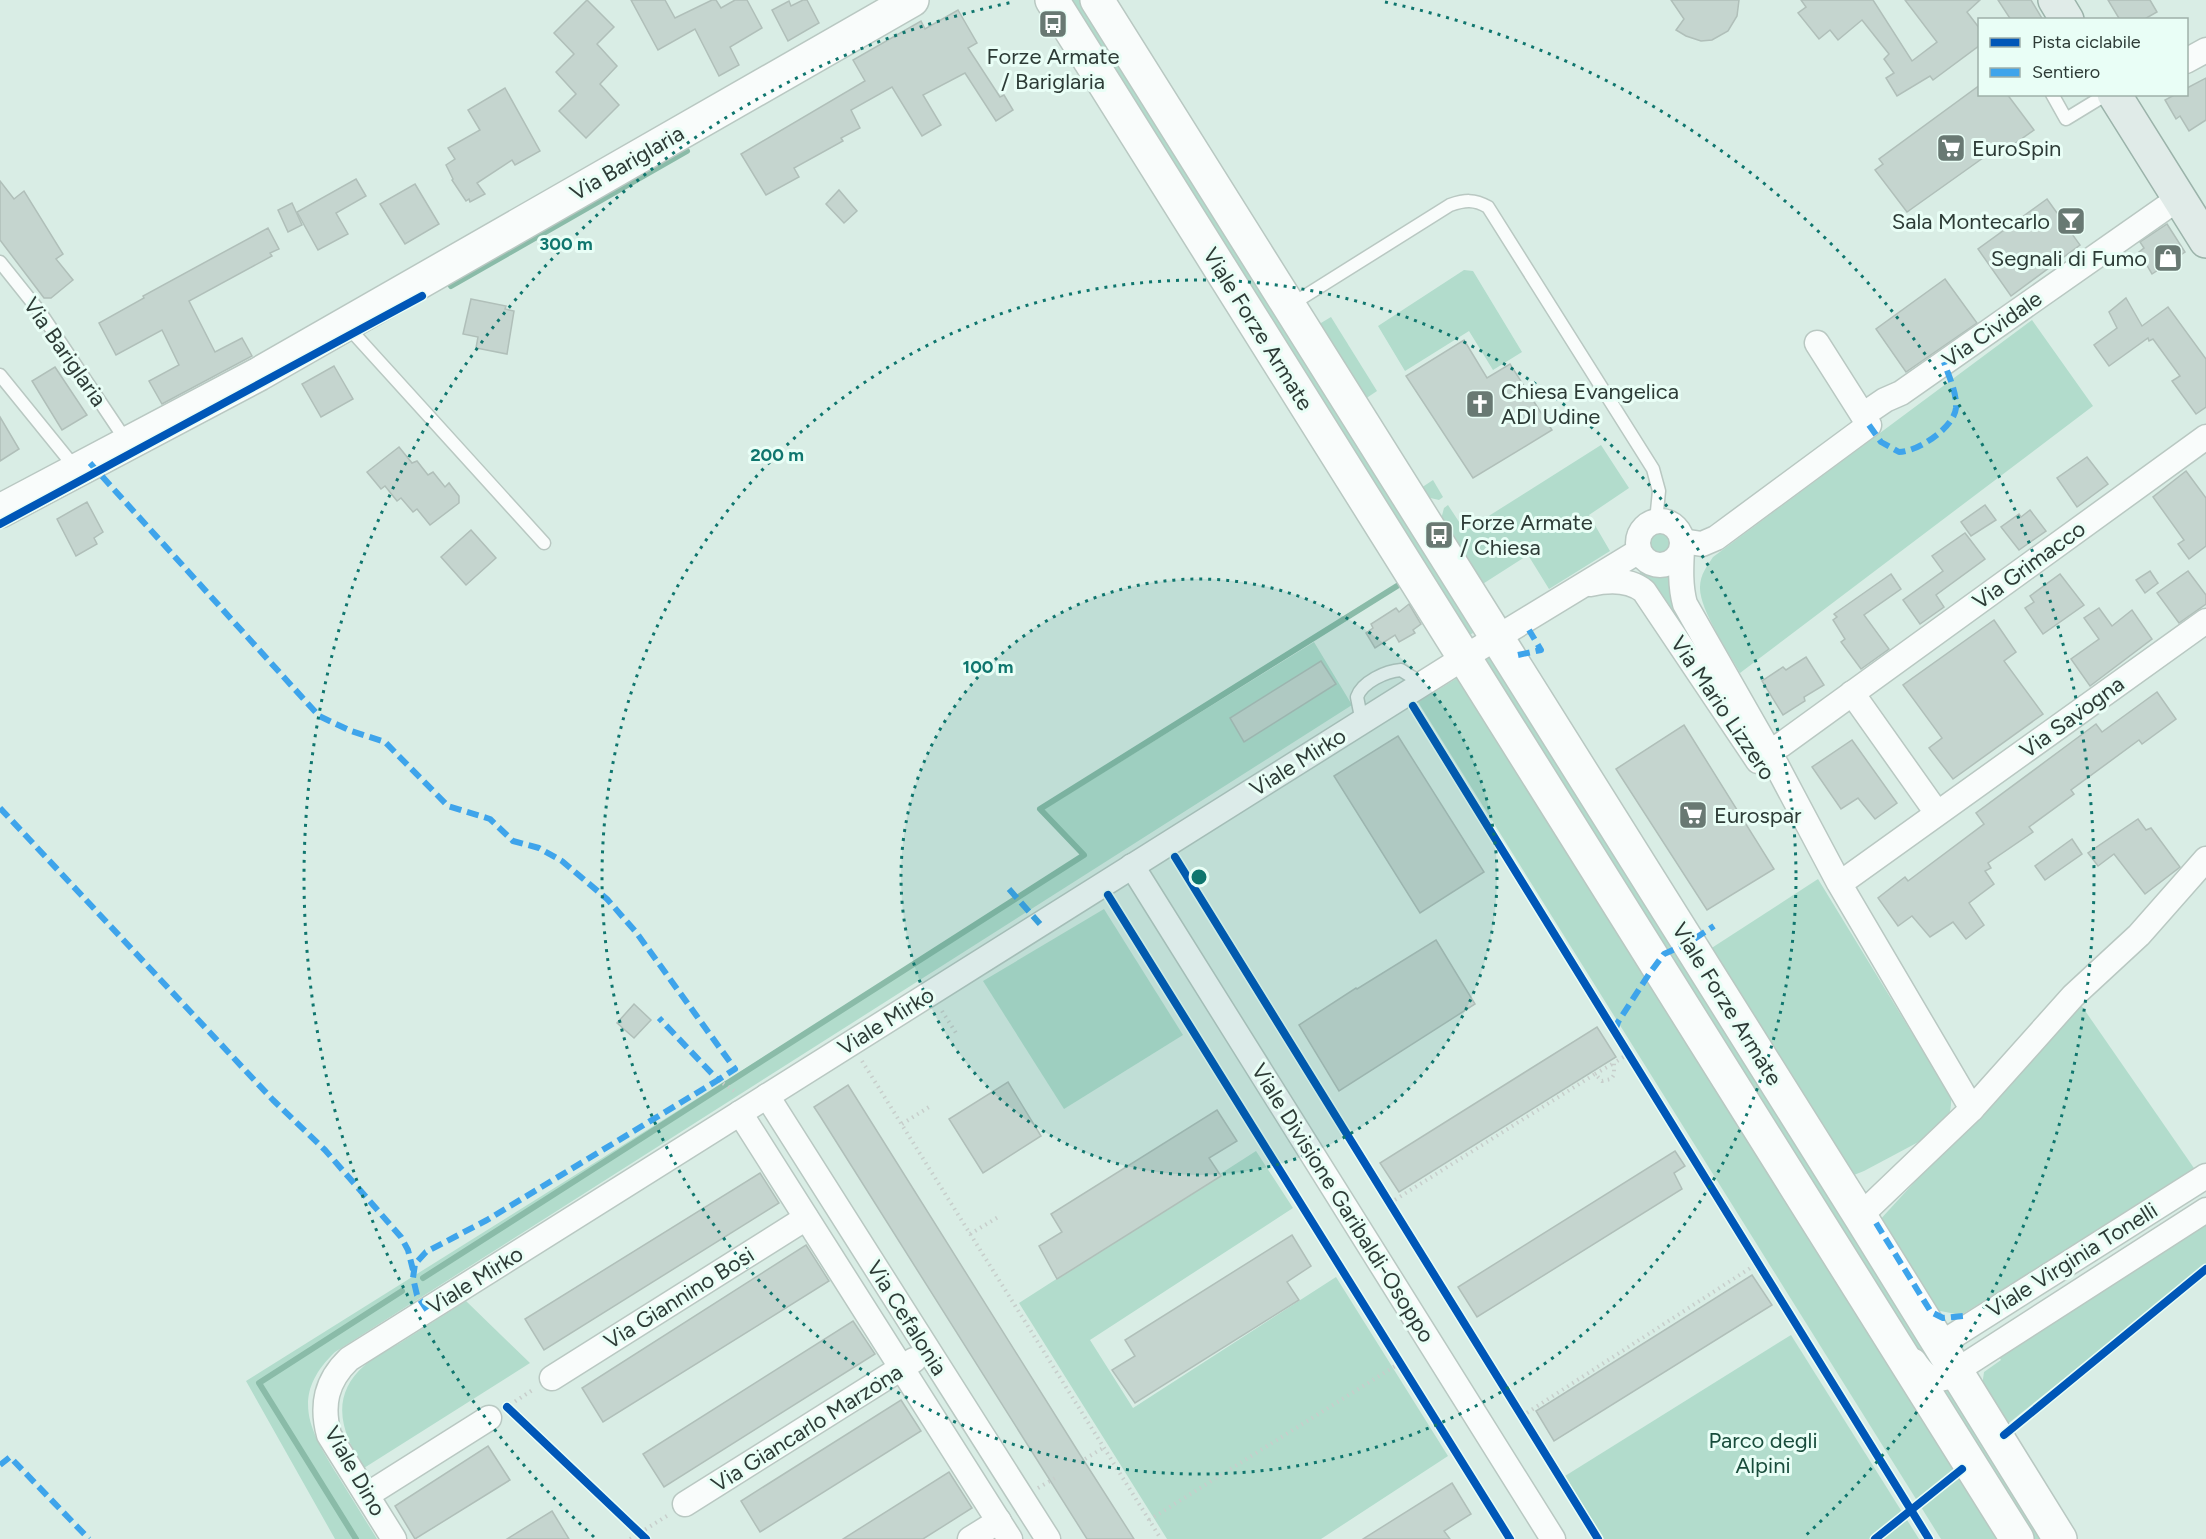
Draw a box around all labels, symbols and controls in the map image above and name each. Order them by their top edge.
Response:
bus stop icon: Forze Armate / Bariglaria [1037,8,1069,40]
legend [1978,18,2188,96]
text: Pista ciclabile [2032,31,2141,53]
place label: Forze Armate / Bariglaria [987,43,1119,95]
text: Sentiero [2032,61,2100,83]
street label: Via Bariglaria [565,120,689,206]
supermarket icon: EuroSpin [1935,132,1967,164]
place label: EuroSpin [1972,135,2061,162]
bar icon: Sala Montecarlo [2055,205,2087,237]
place label: Sala Montecarlo [1892,208,2050,235]
text: 300 m [539,233,593,255]
shop icon: Segnali di Fumo [2152,242,2184,274]
street label: Viale Forze Armate [1197,243,1319,415]
place label: Segnali di Fumo [1991,245,2147,272]
street label: Via Cividale [1937,285,2047,373]
street label: Via Bariglaria [18,292,112,412]
place label: Chiesa Evangelica ADI Udine [1501,378,1679,430]
church icon: Chiesa Evangelica ADI Udine [1464,388,1496,420]
text: 200 m [750,444,804,466]
place label: Forze Armate / Chiesa [1460,509,1593,561]
street label: Via Grimacco [1967,515,2091,615]
bus stop icon: Forze Armate / Chiesa [1423,519,1455,551]
street label: Via Mario Lizzero [1665,631,1781,785]
text: 100 m [963,656,1013,678]
street label: Via Savogna [2015,670,2129,764]
street label: Viale Mirko [1245,722,1351,802]
supermarket icon: Eurospar [1677,799,1709,831]
place label: Eurospar [1714,802,1802,829]
centre of rings [1189,867,1209,887]
street label: Viale Forze Armate [1666,918,1788,1090]
street label: Viale Mirko [833,981,939,1061]
street label: Viale Divisione Garibaldi-Osoppo [1246,1058,1440,1348]
street label: Viale Virginia Tonelli [1982,1197,2162,1323]
street label: Viale Mirko [422,1240,528,1320]
street label: Via Giannino Bosi [599,1241,759,1355]
street label: Via Cefalonia [861,1256,953,1380]
street label: Via Giancarlo Marzona [706,1358,908,1498]
street label: Viale Dino [319,1421,391,1521]
park label: Parco degli Alpini [1708,1427,1818,1479]

